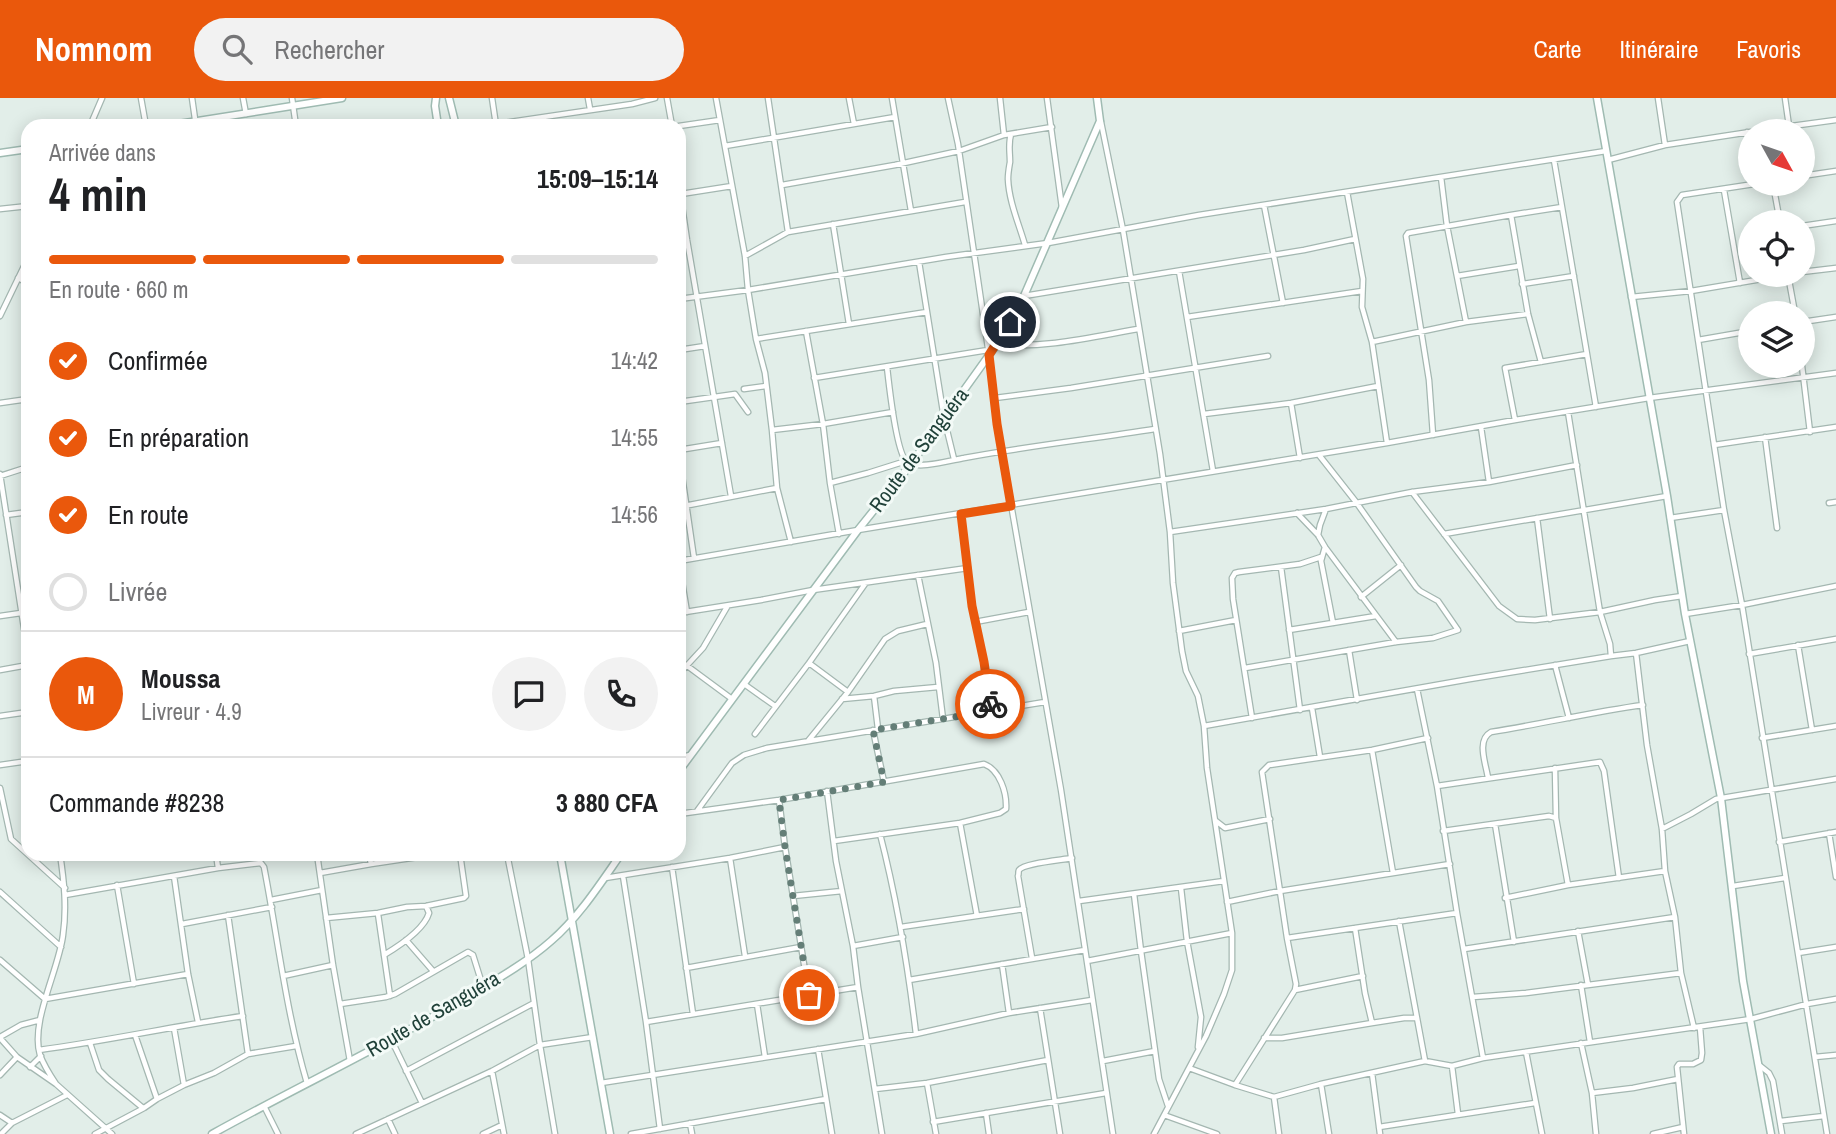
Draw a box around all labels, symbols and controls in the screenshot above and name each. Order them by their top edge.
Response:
search box [194,18,684,81]
text: Nomnom [35,27,152,71]
icon: search [218,30,256,68]
text: Rechercher [274,32,384,67]
text: Carte [1533,33,1582,65]
text: Itinéraire [1620,33,1698,65]
text: Favoris [1736,33,1801,65]
north arrow [1738,119,1815,196]
map controls [1738,119,1815,378]
text: Arrivée dans [49,137,156,168]
text: 15:09–15:14 [537,161,658,196]
text: 4 min [49,163,148,225]
button: locate [1738,210,1815,287]
text: En route · 660 m [49,274,188,305]
pin [980,292,1040,352]
button: layers [1738,301,1815,378]
icon: home [991,303,1029,341]
icon: check [49,342,87,380]
text: Confirmée [108,343,208,378]
text: 14:42 [611,345,658,376]
street label: Route de Sanguéra [862,381,975,518]
icon: check [49,419,87,457]
text: En préparation [108,420,249,455]
text: 14:55 [611,422,658,453]
icon: check [49,496,87,534]
text: En route [108,497,189,532]
text: 14:56 [611,499,658,530]
text: Livrée [108,574,167,609]
button: chat [492,657,566,731]
button: phone [584,657,658,731]
text: Moussa [141,661,220,696]
courier [955,669,1025,739]
text: M [77,677,95,712]
icon: bike [971,685,1009,723]
text: Livreur · 4.9 [141,696,242,727]
text: Commande #8238 [49,785,224,820]
text: 3 880 CFA [556,785,658,820]
street label: Route de Sanguéra [361,963,505,1063]
pin [779,965,839,1025]
icon: bag [790,976,828,1014]

